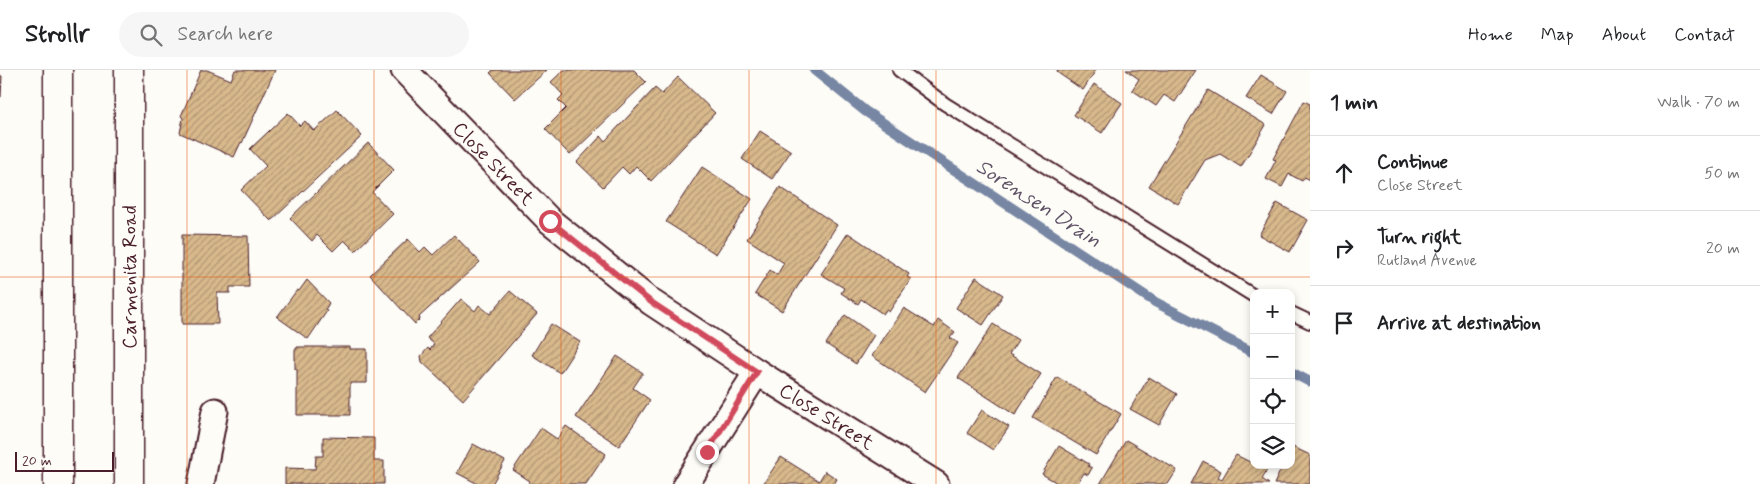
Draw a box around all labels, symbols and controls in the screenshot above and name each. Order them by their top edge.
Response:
search box [119,12,469,57]
text: Strollr [25,19,89,50]
icon: search [137,21,165,49]
text: Search here [177,22,273,47]
text: Home [1468,23,1513,47]
text: Map [1541,23,1574,47]
text: About [1602,23,1646,47]
text: Contact [1674,23,1735,47]
text: 1 min [1330,89,1378,117]
text: Walk · 70 m [1657,92,1740,113]
street label: Close Street [446,116,540,212]
text: Continue [1377,150,1448,175]
water label: Sorensen Drain [971,153,1106,255]
icon: ahead [1330,159,1358,187]
text: 50 m [1704,163,1740,184]
text: Close Street [1377,175,1463,196]
street label: Carmenita Road [117,205,144,349]
route start [539,210,562,233]
text: Turn right [1377,225,1461,250]
icon: right [1330,234,1358,262]
text: 20 m [1706,238,1740,259]
text: Rutland Avenue [1377,250,1477,271]
map controls [1250,289,1295,469]
button: + [1250,289,1295,334]
icon: arrive [1330,309,1358,337]
text: Arrive at destination [1377,311,1541,336]
button: − [1250,334,1295,379]
street label: Close Street [774,377,879,457]
button: locate [1250,379,1295,424]
button: layers [1250,424,1295,469]
route end [696,441,719,464]
scale bar [15,449,114,472]
text: 20 m [22,452,52,470]

